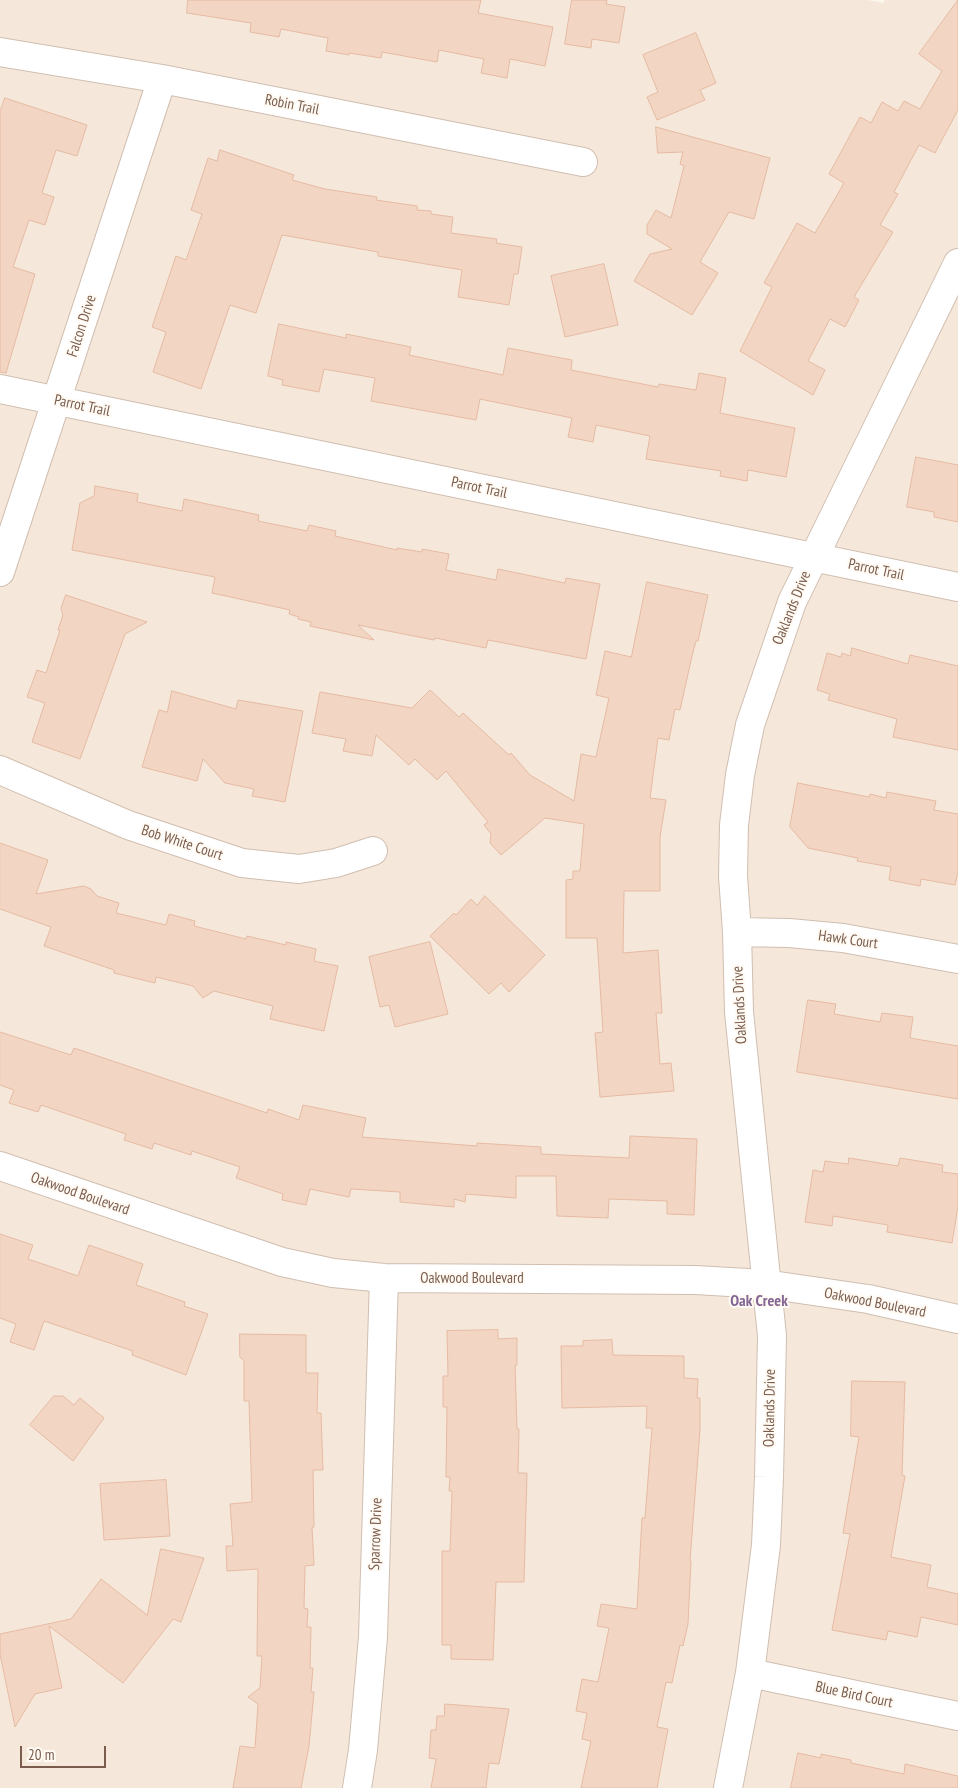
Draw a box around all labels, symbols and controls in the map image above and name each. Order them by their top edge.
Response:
street label: Robin Trail [263,91,321,119]
street label: Falcon Drive [64,293,100,359]
street label: Parrot Trail [52,391,112,421]
street label: Parrot Trail [449,473,509,503]
street label: Parrot Trail [846,555,906,585]
street label: Oaklands Drive [769,568,815,648]
street label: Bob White Court [139,821,225,865]
street label: Hawk Court [817,927,879,953]
street label: Oaklands Drive [729,966,751,1044]
street label: Oakwood Boulevard [28,1169,132,1219]
street label: Oakwood Boulevard [420,1270,524,1288]
street label: Oakwood Boulevard [823,1284,927,1322]
district label: Oak Creek [730,1291,788,1311]
street label: Oaklands Drive [760,1369,780,1447]
street label: Sparrow Drive [366,1497,386,1571]
street label: Blue Bird Court [814,1678,894,1712]
scale bar [22,1736,109,1768]
text: 20 m [28,1745,54,1764]

